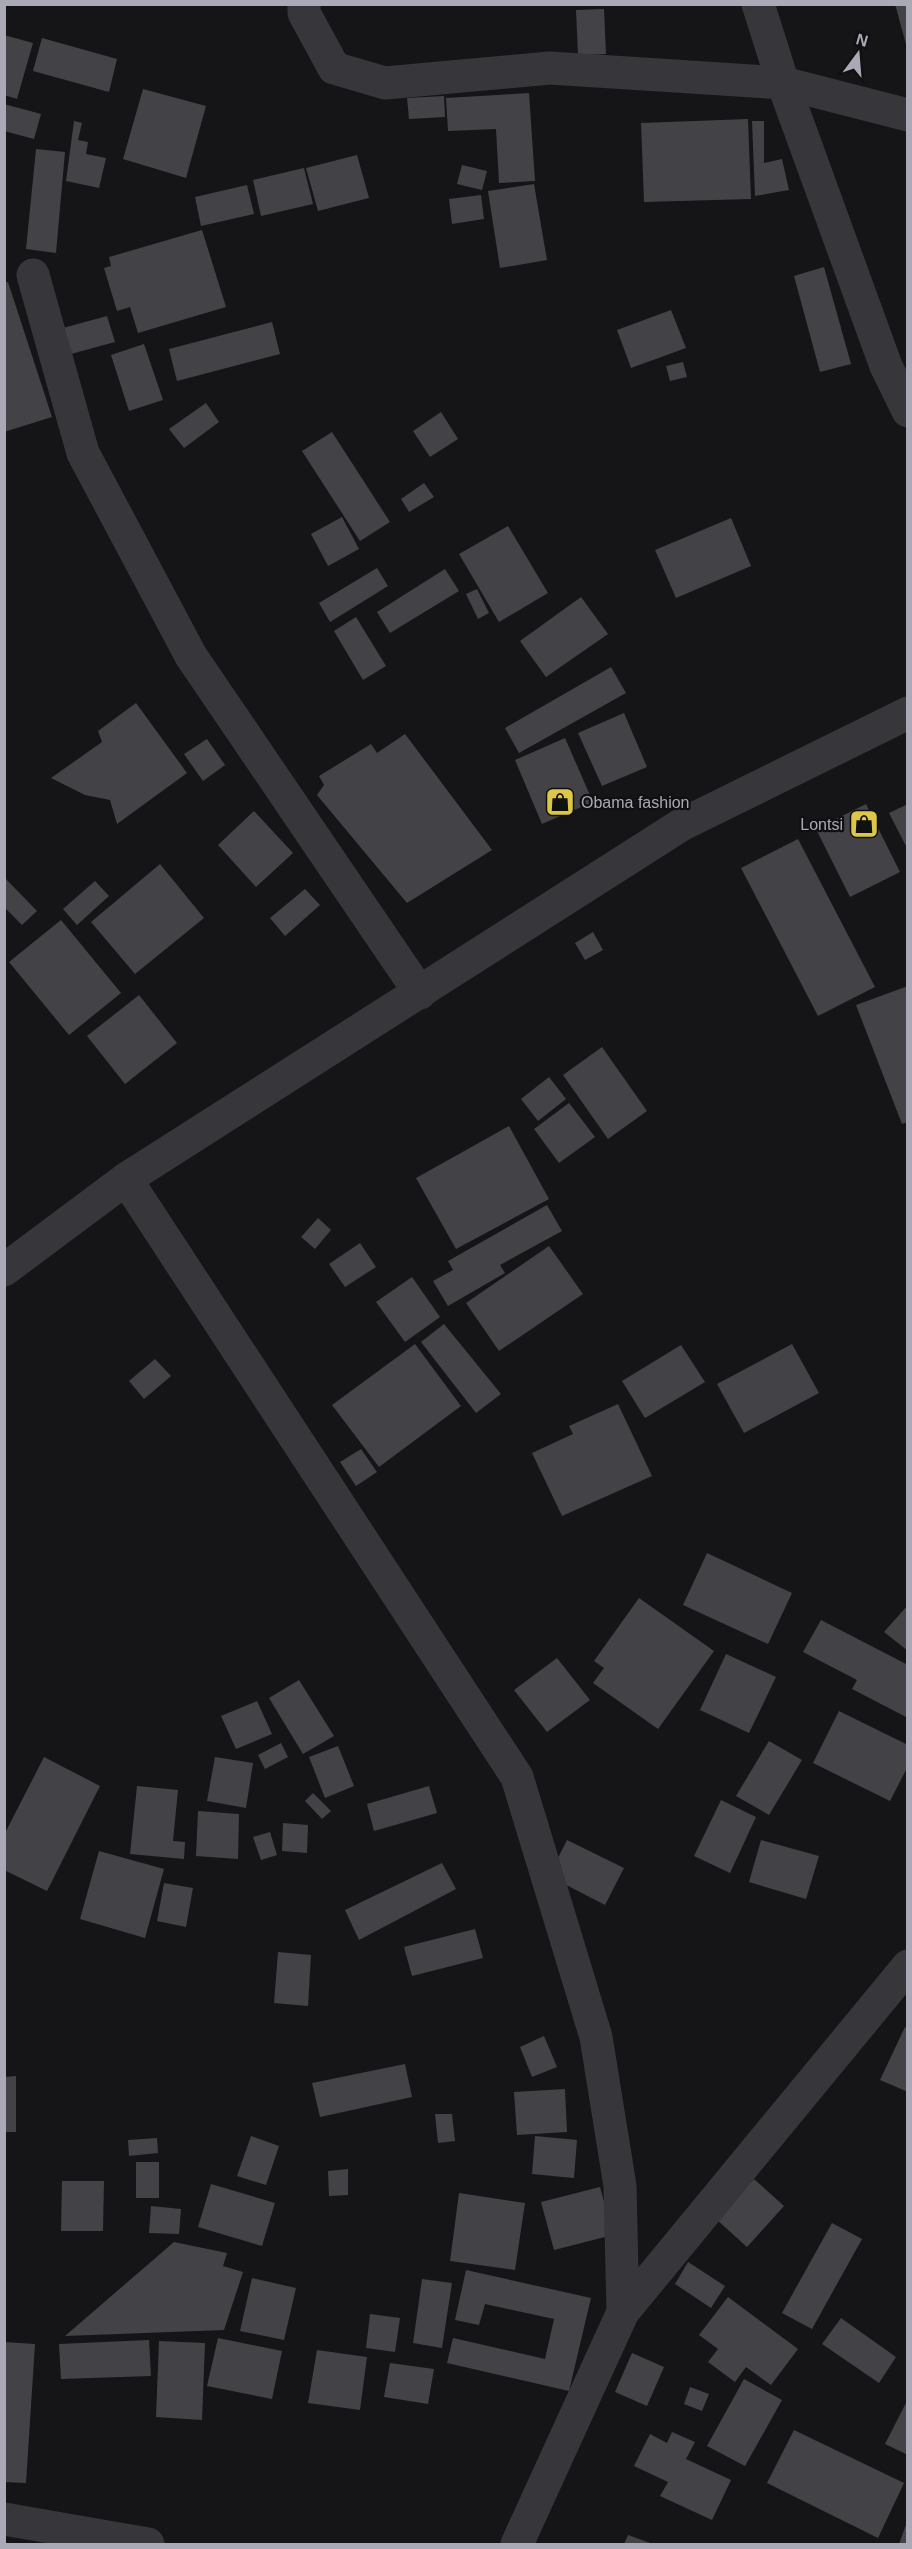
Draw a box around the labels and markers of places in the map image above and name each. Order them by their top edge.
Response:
shop icon: Obama fashion [544,786,576,818]
place label: Obama fashion [581,794,690,811]
shop icon: Lontsi [848,808,880,840]
place label: Lontsi [800,816,843,833]

